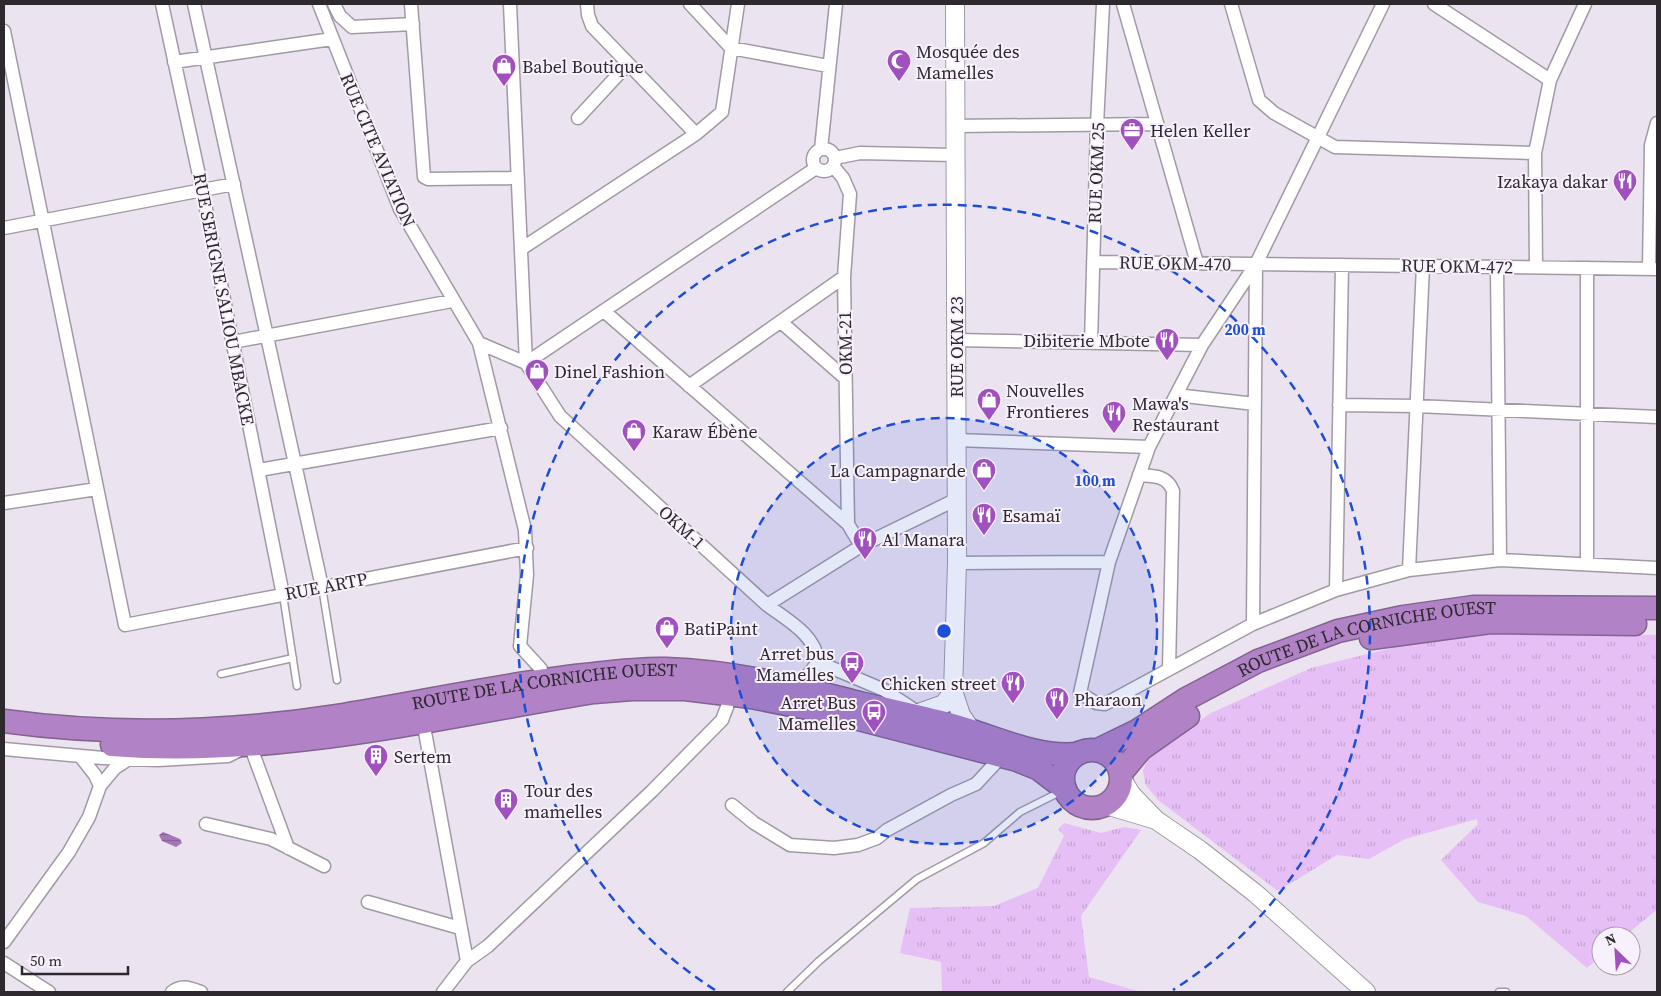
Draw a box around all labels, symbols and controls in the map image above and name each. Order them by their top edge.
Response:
place label: Mosquée des Mamelles [916,39,1020,85]
mosque icon: Mosquée des Mamelles [886,48,912,82]
shop icon: Babel Boutique [491,53,517,87]
place label: Babel Boutique [522,54,644,79]
street label: RUE CITE AVIATION [334,69,422,231]
office icon: Helen Keller [1119,117,1145,151]
place label: Helen Keller [1150,118,1251,143]
street label: RUE OKM 25 [1082,122,1110,224]
restaurant icon: Izakaya dakar [1612,168,1638,202]
place label: Izakaya dakar [1497,169,1608,194]
street label: RUE SERIGNE SALIOU MBACKE [187,171,261,427]
street label: RUE OKM-470 [1119,250,1231,276]
street label: RUE OKM-472 [1401,253,1513,279]
street label: RUE OKM 23 [944,296,969,398]
street label: OKM-21 [832,311,858,375]
text: 200 m [1224,319,1266,340]
restaurant icon: Dibiterie Mbote [1154,327,1180,361]
place label: Dibiterie Mbote [1023,328,1150,353]
shop icon: Dinel Fashion [524,358,550,392]
place label: Dinel Fashion [554,359,665,384]
place label: Nouvelles Frontieres [1006,378,1089,424]
shop icon: Nouvelles Frontieres [976,387,1002,421]
place label: Mawa's Restaurant [1132,391,1219,437]
restaurant icon: Mawa's Restaurant [1101,400,1127,434]
shop icon: Karaw Ébène [621,418,647,452]
place label: Karaw Ébène [652,419,758,444]
shop icon: La Campagnarde [971,457,997,491]
place label: La Campagnarde [830,458,966,483]
text: 100 m [1074,470,1116,491]
street label: OKM-1 [653,499,711,555]
restaurant icon: Esamaï [971,502,997,536]
place label: Esamaï [1002,503,1061,528]
restaurant icon: Al Manara [852,526,878,560]
place label: Al Manara [882,527,966,552]
street label: RUE ARTP [283,566,370,606]
street label: ROUTE DE LA CORNICHE OUEST [1232,594,1496,682]
shop icon: BatiPaint [654,615,680,649]
place label: BatiPaint [684,616,758,641]
centre of rings [935,622,953,640]
place label: Arret bus Mamelles [756,641,834,687]
bus stop icon: Arret bus Mamelles [839,650,865,684]
street label: ROUTE DE LA CORNICHE OUEST [409,656,678,715]
restaurant icon: Chicken street [1000,670,1026,704]
place label: Chicken street [881,671,996,696]
restaurant icon: Pharaon [1044,686,1070,720]
place label: Pharaon [1074,687,1142,712]
place label: Arret Bus Mamelles [778,690,856,736]
bus stop icon: Arret Bus Mamelles [861,699,887,733]
building icon: Sertem [363,743,389,777]
place label: Sertem [394,744,452,769]
place label: Tour des mamelles [524,778,602,824]
building icon: Tour des mamelles [493,787,519,821]
north arrow [1591,926,1641,976]
text: N [1602,928,1619,950]
scale bar [22,944,129,976]
text: 50 m [30,950,62,971]

